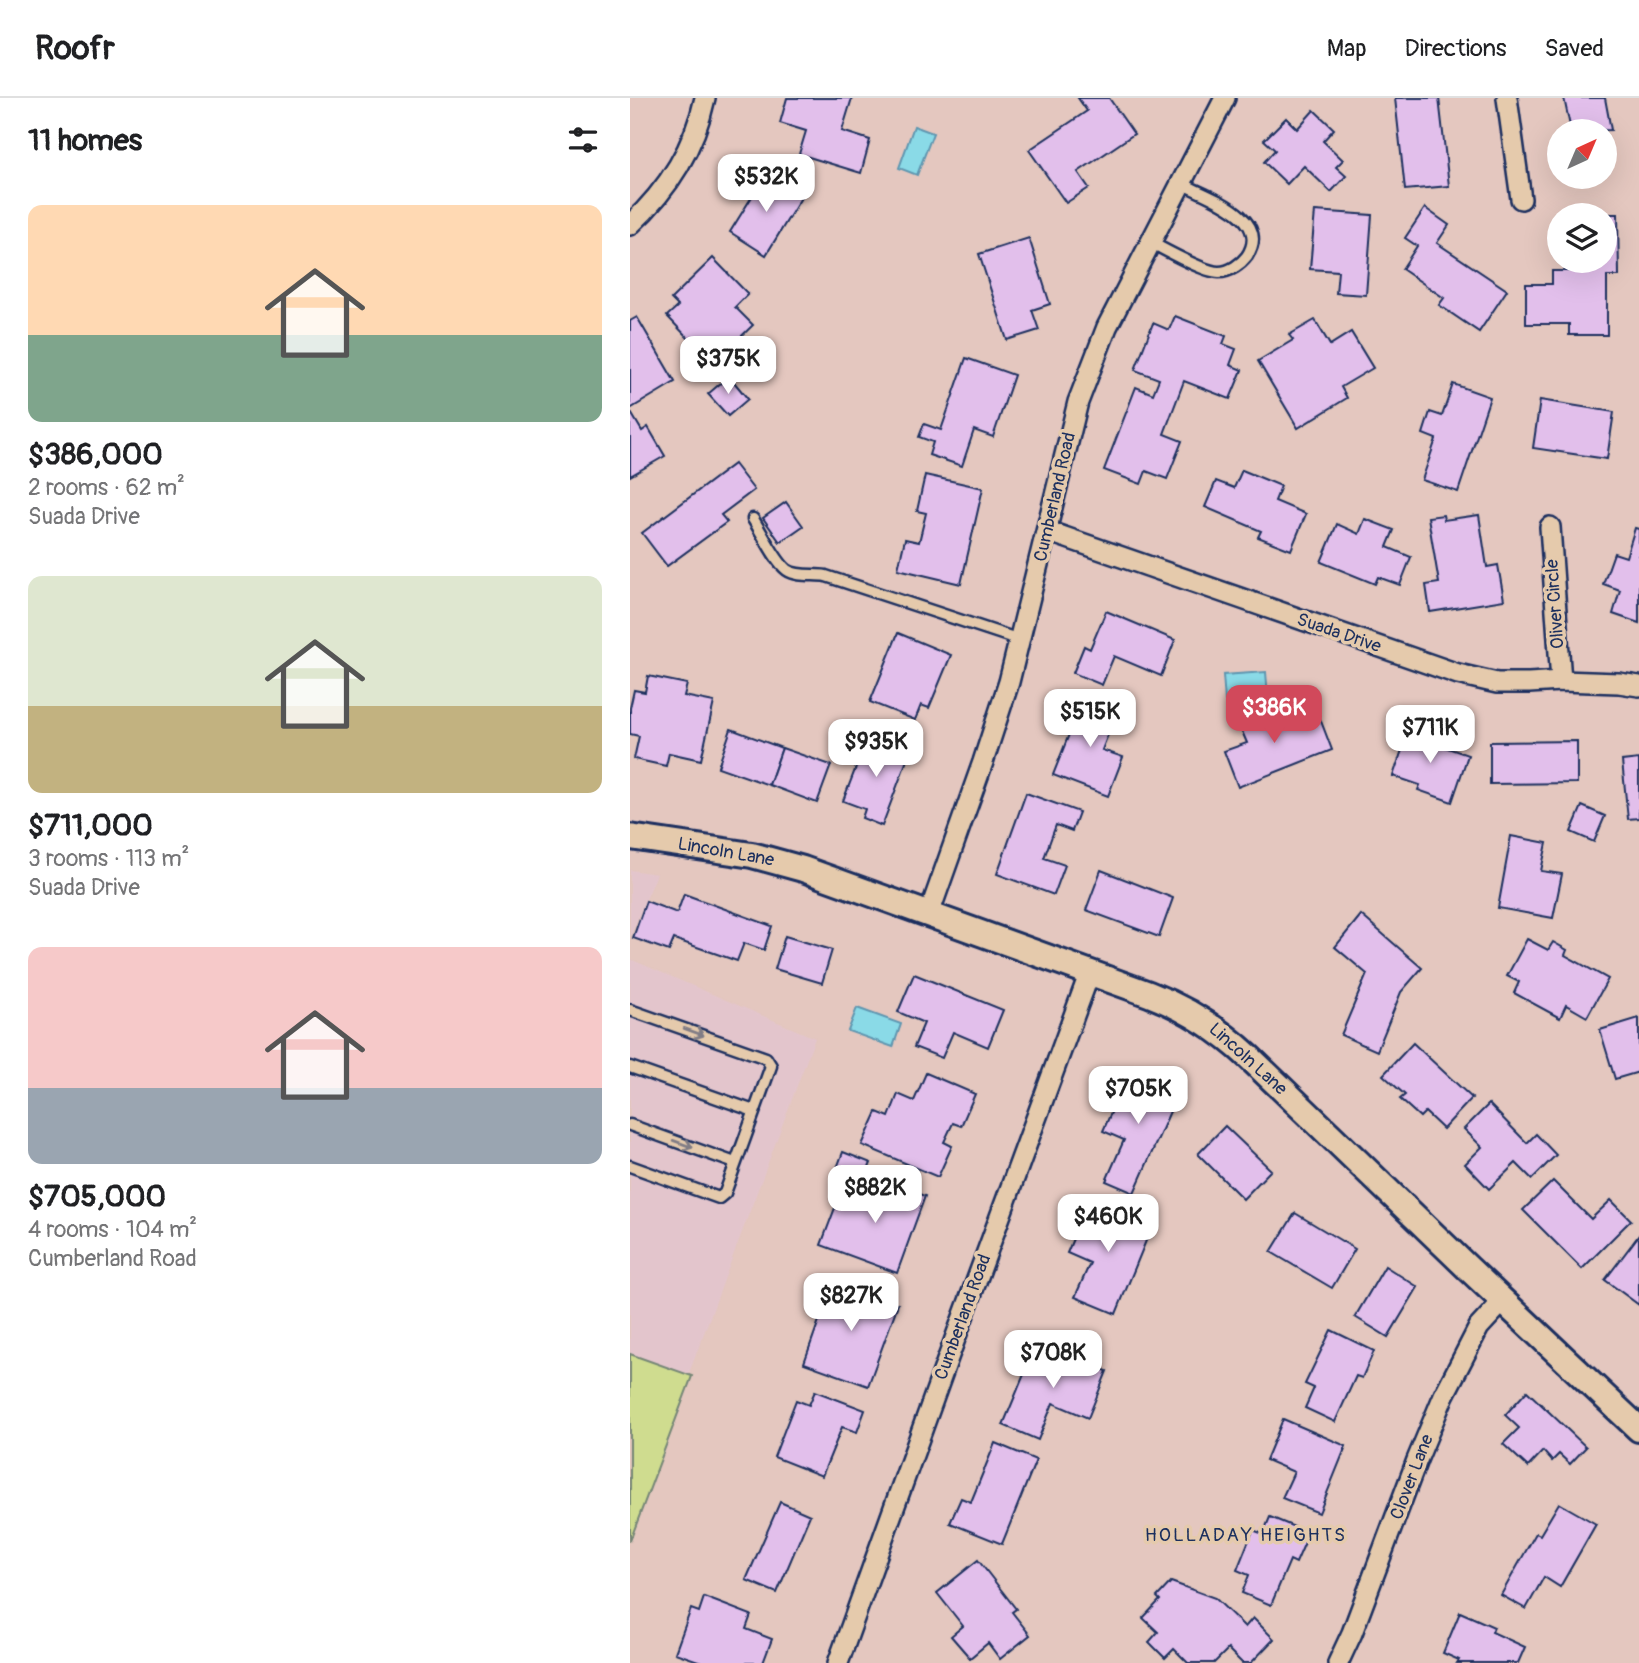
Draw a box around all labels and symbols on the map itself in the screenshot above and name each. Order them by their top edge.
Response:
north arrow [1547,119,1617,189]
pin: $532K [717,155,815,214]
pin: $375K [679,336,777,396]
street label: Cumberland Road [1029,430,1081,564]
street label: Oliver Circle [1540,558,1570,650]
street label: Suada Drive [1294,608,1384,658]
pin: $386K [1225,686,1323,745]
pin: $515K [1041,690,1139,749]
pin: $711K [1381,706,1479,765]
pin: $935K [827,720,925,779]
street label: Lincoln Lane [676,832,776,872]
street label: Lincoln Lane [1204,1018,1292,1100]
one-way arrow [683,1027,705,1040]
pin: $705K [1089,1066,1187,1126]
one-way arrow [671,1139,693,1152]
pin: $882K [826,1166,924,1225]
pin: $460K [1059,1194,1157,1254]
street label: Cumberland Road [930,1251,996,1383]
pin: $827K [802,1274,900,1333]
pin: $708K [1004,1330,1102,1390]
street label: Clover Lane [1385,1431,1439,1523]
district label: HOLLADAY HEIGHTS [1145,1523,1347,1547]

